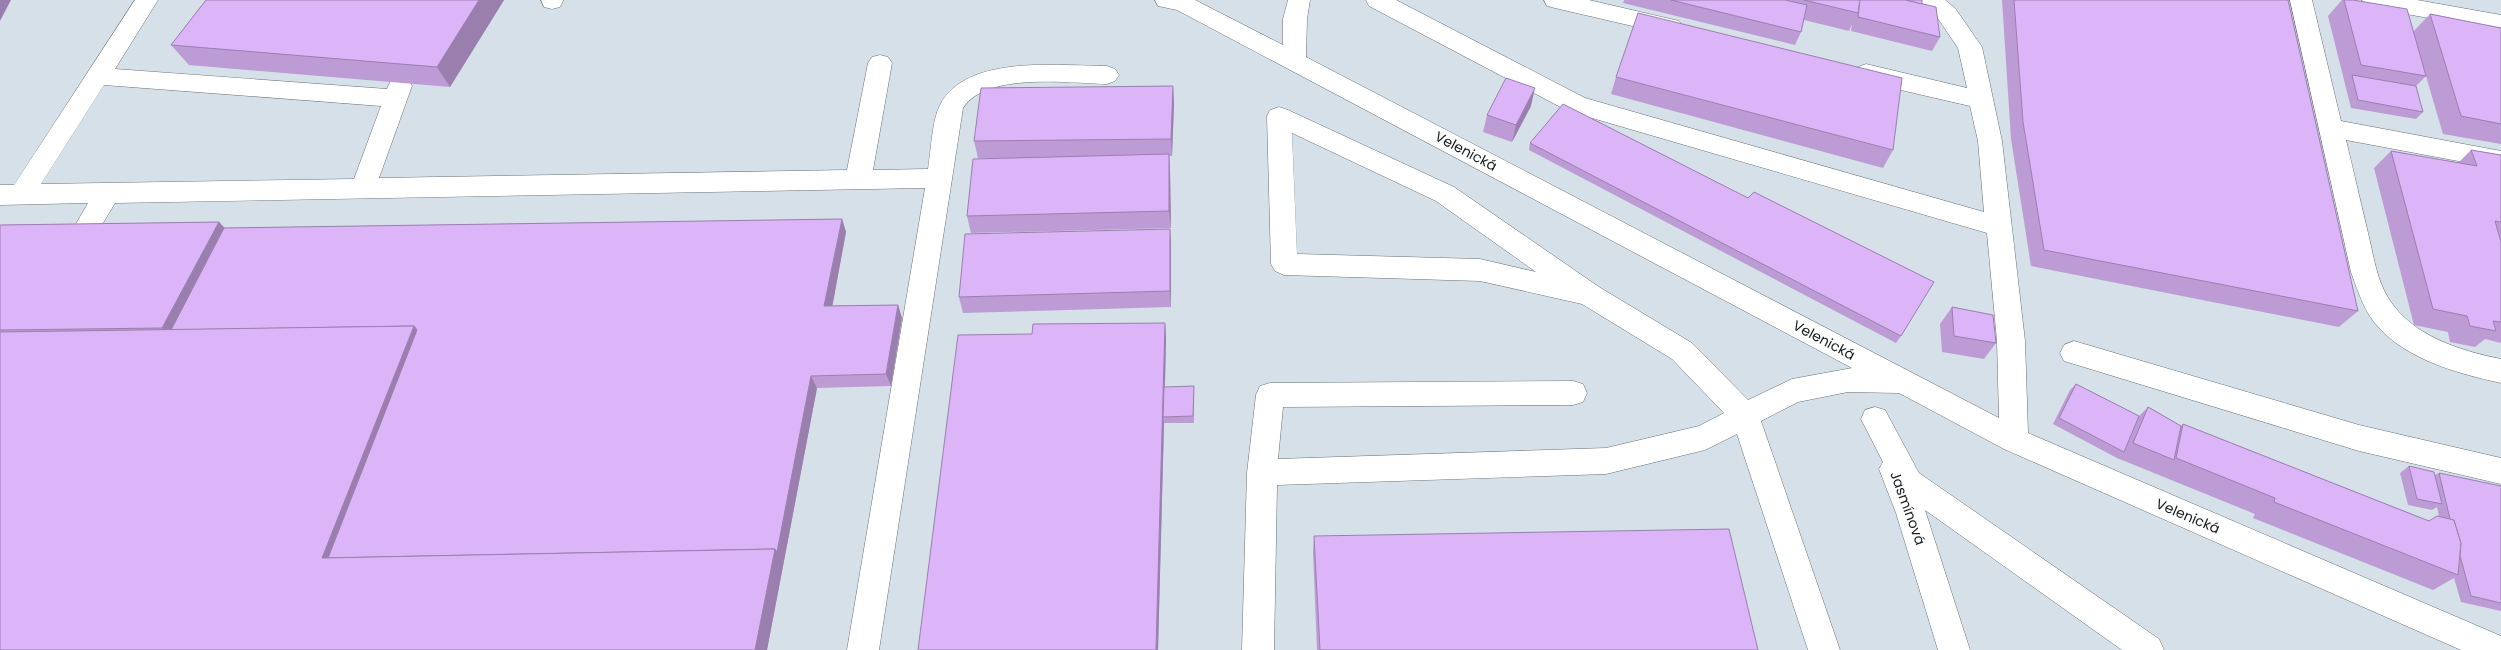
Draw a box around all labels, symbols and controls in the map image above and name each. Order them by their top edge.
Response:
street label: Velenická [1431,126,1501,176]
street label: Velenická [1789,315,1859,365]
street label: Jasmínová [1885,468,1931,548]
street label: Velenická [2153,494,2223,538]

